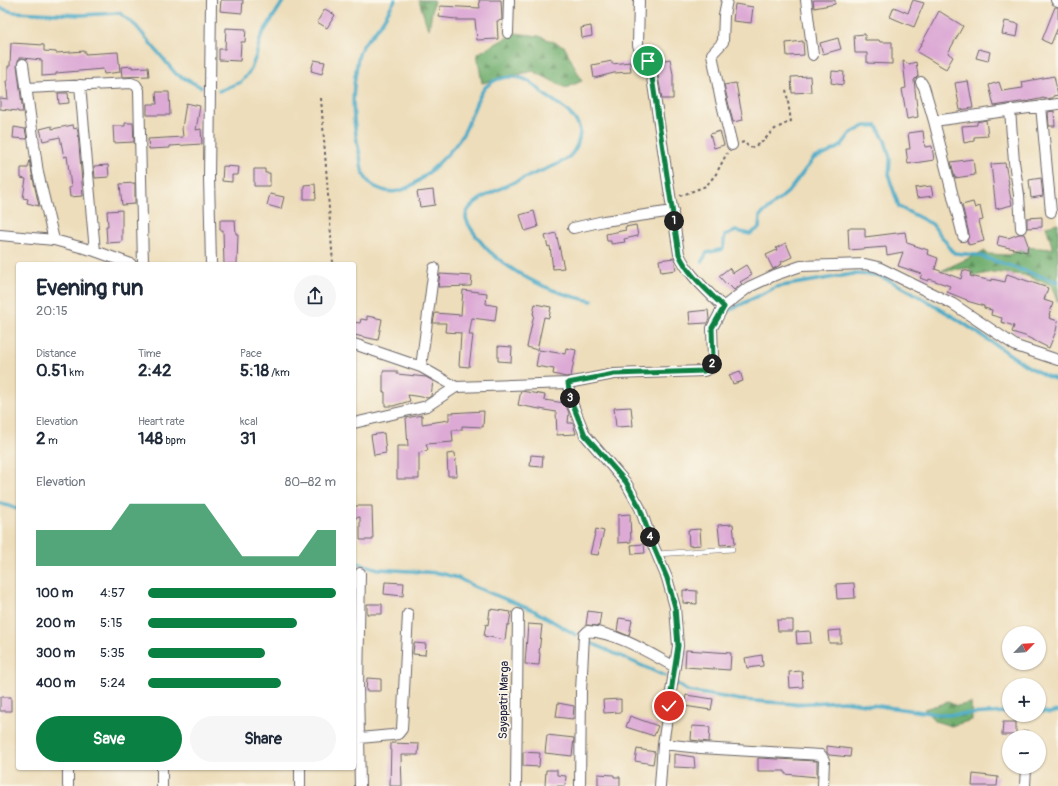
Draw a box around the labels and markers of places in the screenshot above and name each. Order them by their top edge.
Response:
pin [631,44,665,78]
pin: 1 [664,211,684,231]
pin: 2 [702,354,722,374]
pin: 3 [560,388,580,408]
pin: 4 [640,527,660,547]
pin [652,689,686,723]

